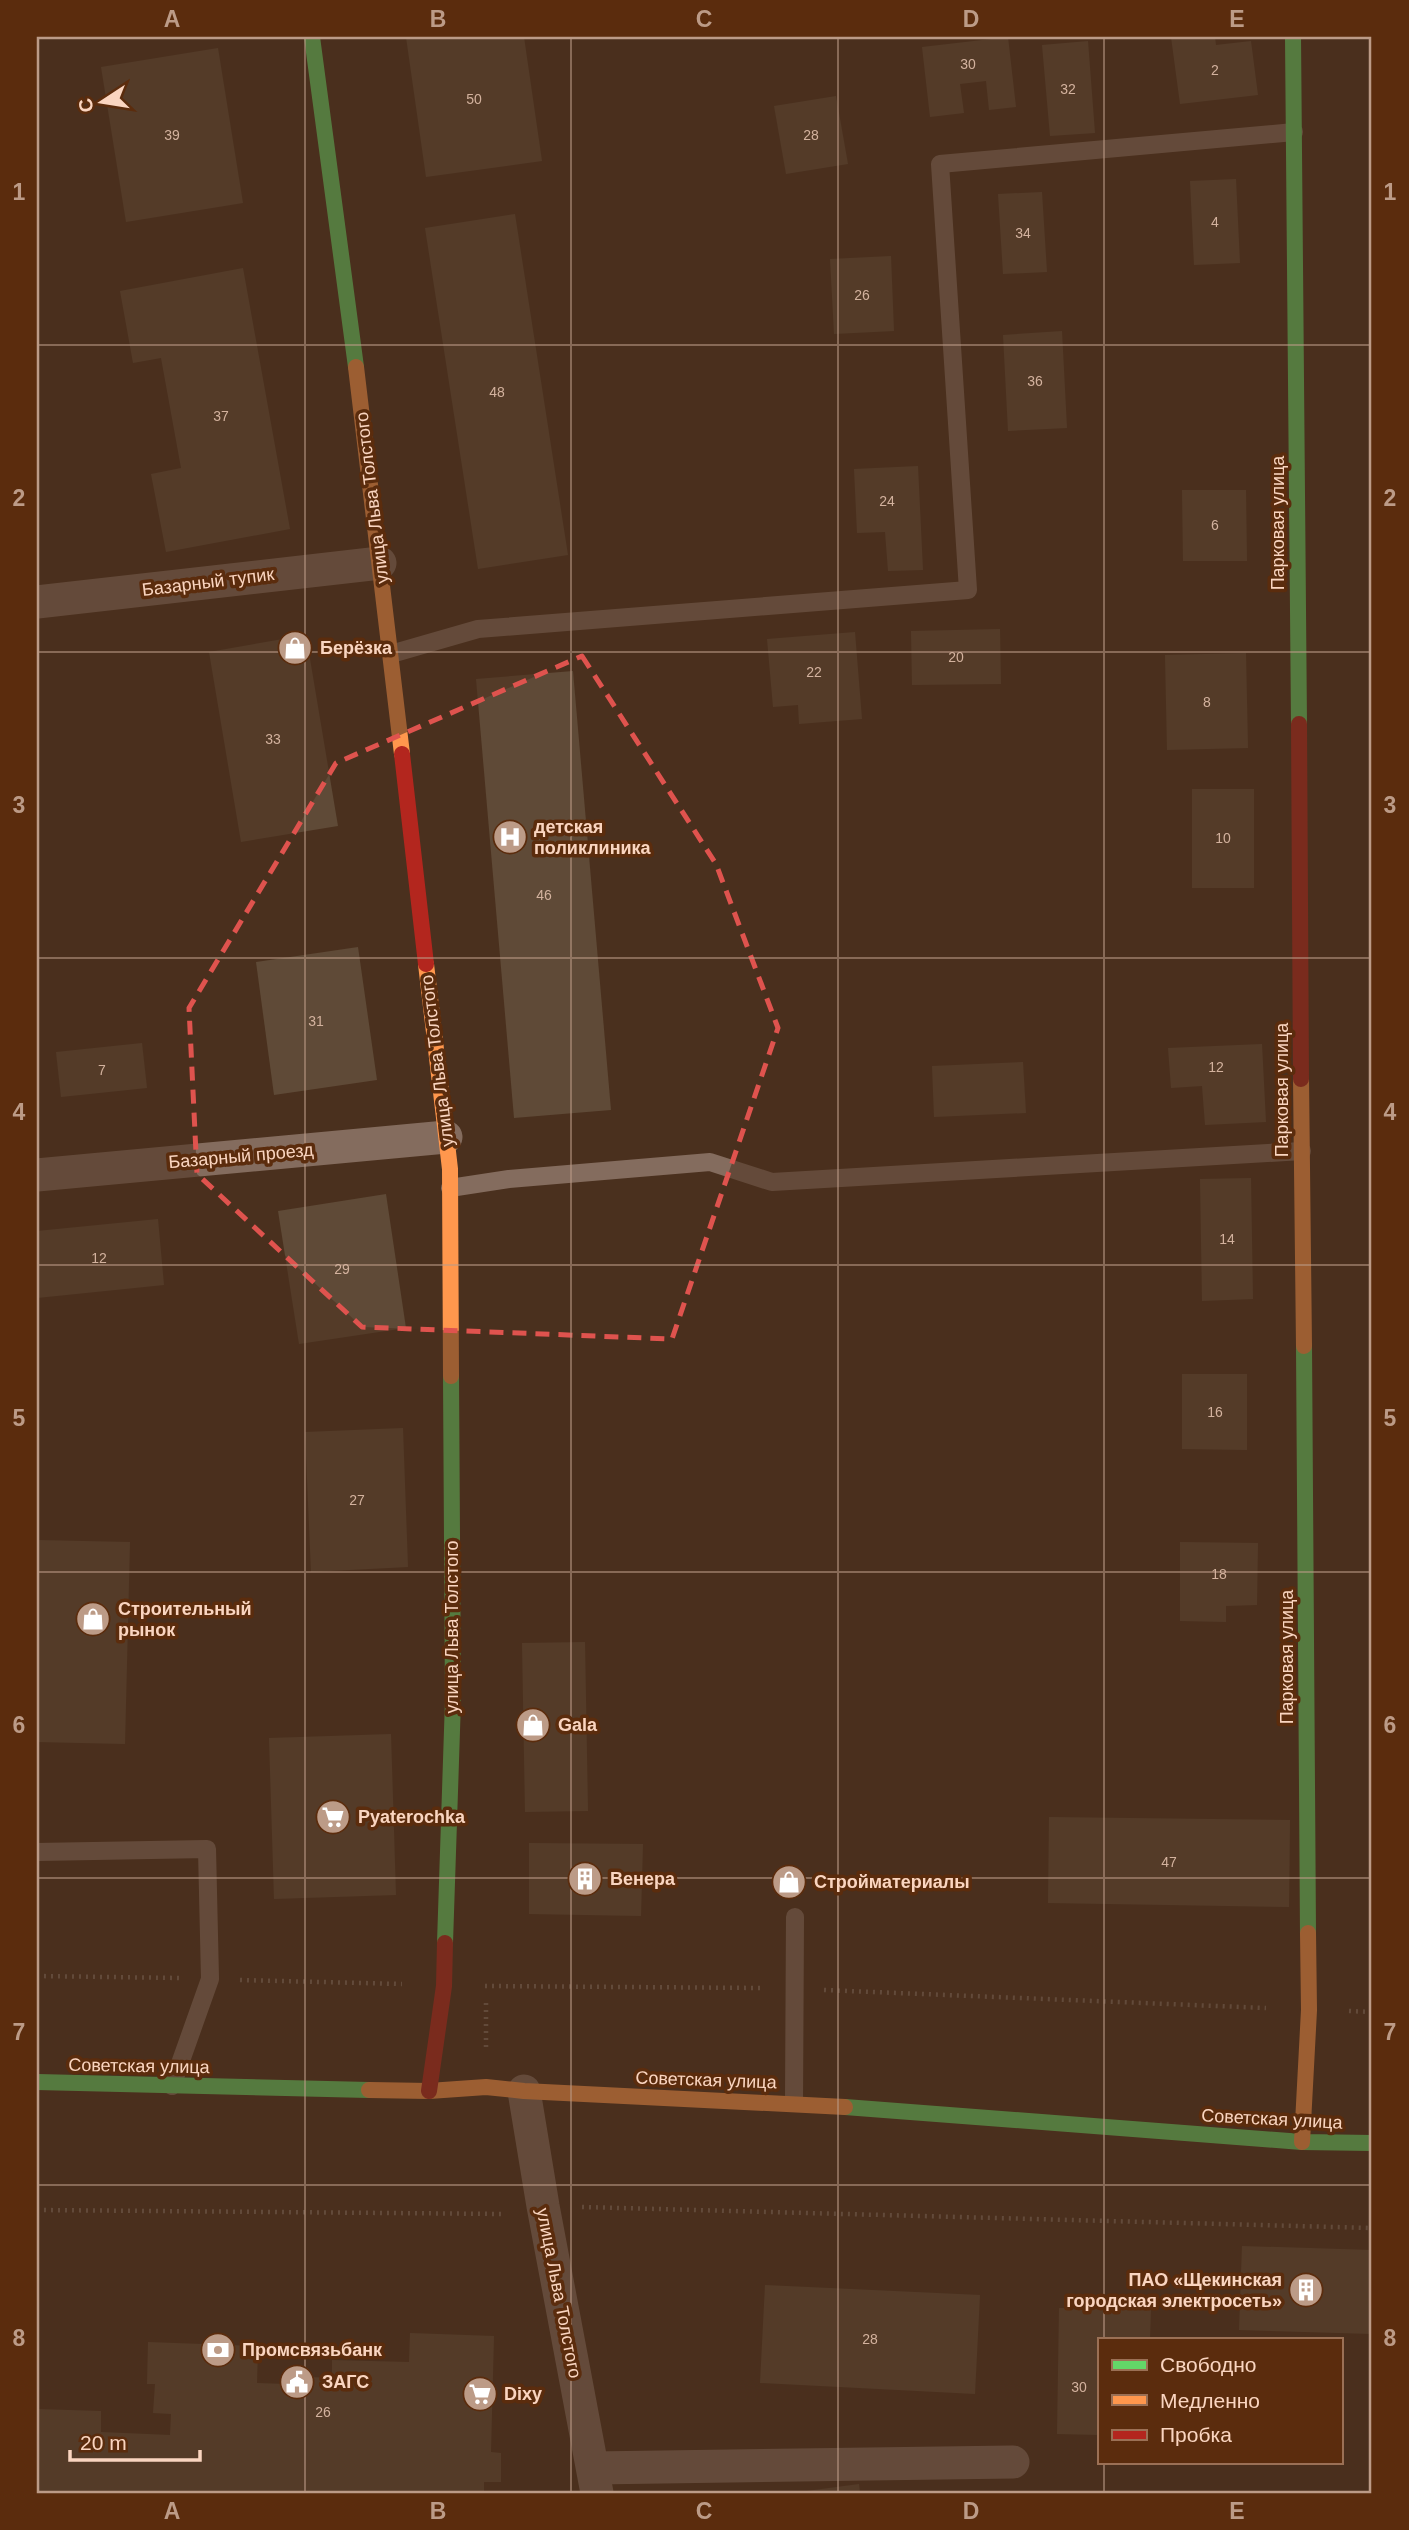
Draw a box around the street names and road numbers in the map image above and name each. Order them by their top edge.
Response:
street label: улица Льва Толстого [352,411,392,585]
street label: Парковая улица [1268,455,1288,590]
street label: Базарный тупик [141,564,275,600]
street label: улица Льва Толстого [417,974,457,1148]
street label: Парковая улица [1272,1022,1292,1157]
street label: Базарный проезд [168,1140,315,1172]
street label: улица Льва Толстого [442,1541,462,1714]
street label: Парковая улица [1277,1589,1297,1724]
street label: Советская улица [68,2055,211,2077]
street label: Советская улица [635,2068,778,2092]
street label: Советская улица [1201,2105,1344,2133]
street label: улица Льва Толстого [533,2206,585,2380]

